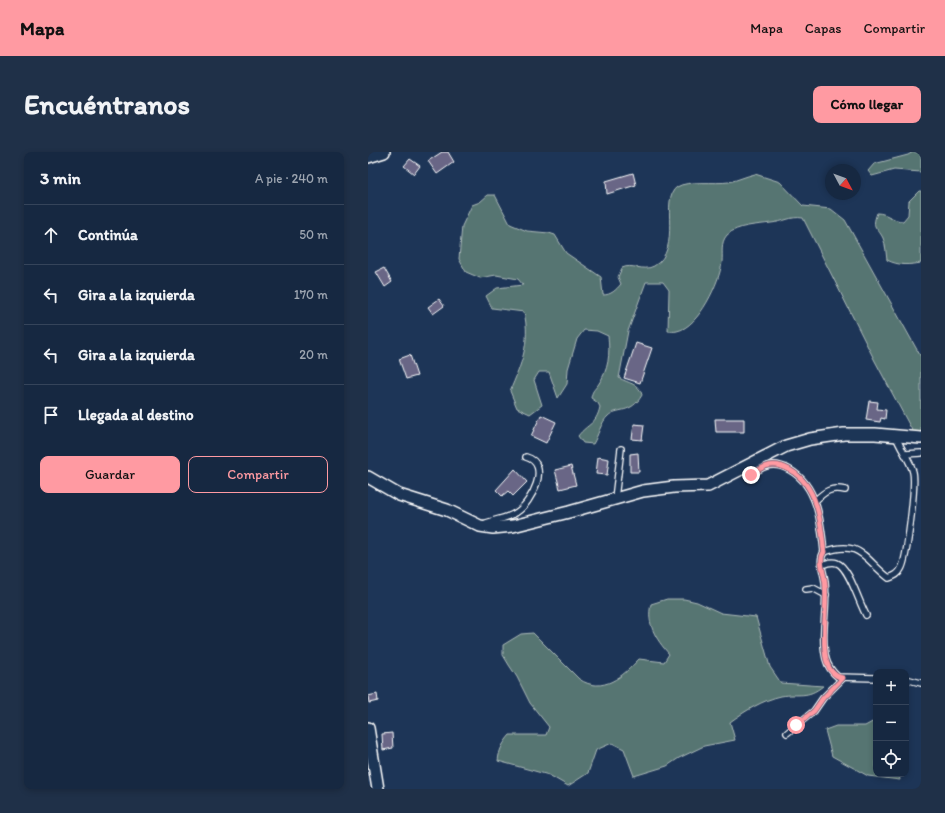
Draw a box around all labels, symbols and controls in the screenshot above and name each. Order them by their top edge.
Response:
text: Mapa [20,17,64,40]
text: Mapa [750,20,783,37]
text: Capas [805,20,842,37]
text: Compartir [864,20,925,37]
button: Cómo llegar [813,86,921,123]
text: Encuéntranos [24,87,190,121]
north arrow [825,164,861,200]
text: 3 min [40,168,81,188]
text: A pie · 240 m [255,171,328,186]
icon: ahead [40,224,62,246]
text: Continúa [78,226,138,244]
text: 50 m [299,227,328,242]
icon: left [40,284,62,306]
text: Gira a la izquierda [78,286,195,304]
text: 170 m [294,287,328,302]
icon: left [40,344,62,366]
text: Gira a la izquierda [78,346,195,364]
text: 20 m [299,347,328,362]
icon: arrive [40,404,62,426]
text: Llegada al destino [78,406,194,424]
button: Guardar [40,456,180,493]
button: Compartir [188,456,328,493]
route end [742,466,760,484]
map controls [873,669,909,777]
button: + [873,669,909,705]
button: − [873,705,909,741]
route start [787,716,805,734]
button: locate [873,741,909,777]

